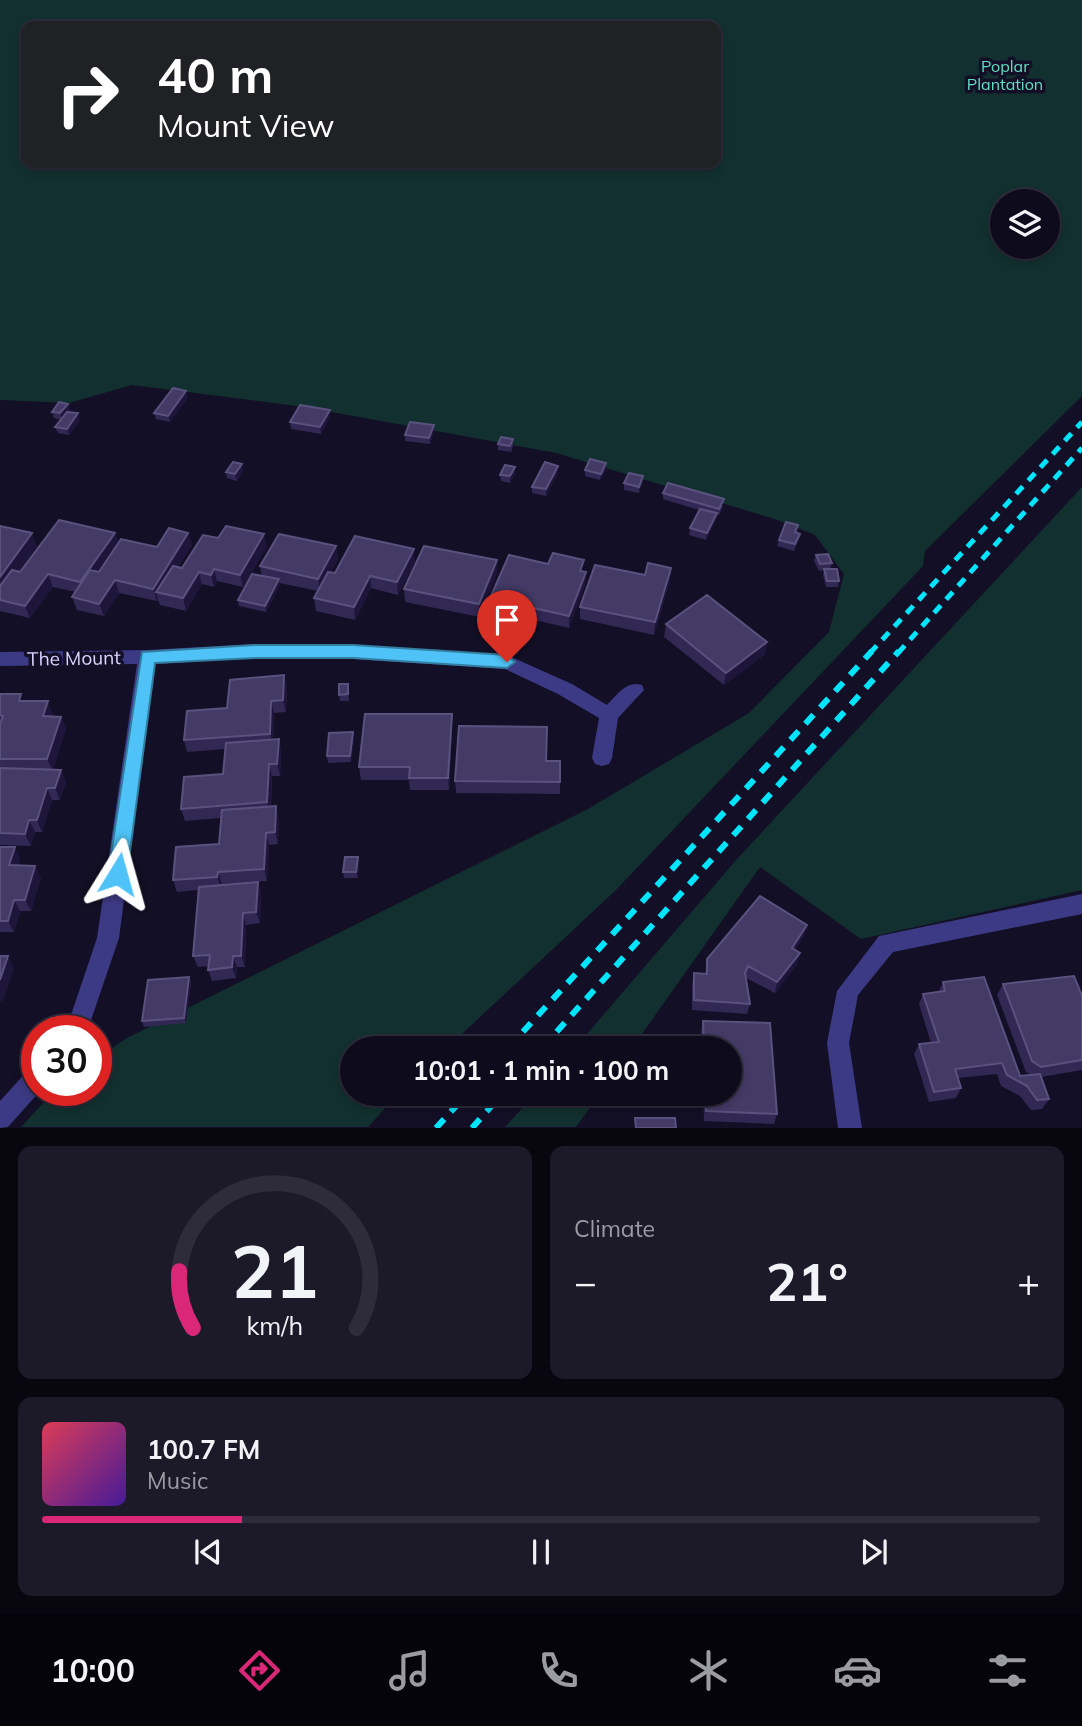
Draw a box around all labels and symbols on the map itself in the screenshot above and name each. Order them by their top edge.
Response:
park label: Poplar Plantation [967,56,1043,94]
pin [477,590,537,662]
street label: The Mount [27,645,121,671]
position arrow [81,837,155,911]
speed limit sign: 30 [21,1015,112,1106]

